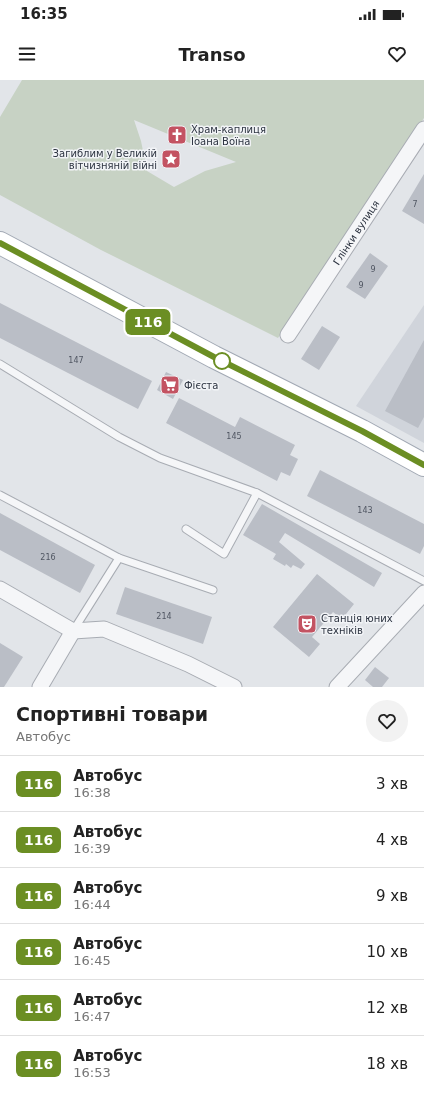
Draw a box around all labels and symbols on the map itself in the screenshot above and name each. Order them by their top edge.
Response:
church icon: Храм-каплиця Іоана Воїна [166,124,188,146]
place label: Храм-каплиця Іоана Воїна [191,124,266,147]
place label: Загиблим у Великій вітчизняній війні [53,148,157,171]
place icon: Загиблим у Великій вітчизняній війні [160,148,182,170]
street label: Глінки вулиця [331,198,381,267]
house number: 7 [412,200,418,209]
house number: 9 [370,265,376,274]
house number: 9 [358,281,364,290]
line badge: 116 [125,309,171,335]
unlabelled marker [213,352,231,370]
house number: 147 [68,356,84,365]
supermarket icon: Фієста [159,374,181,396]
place label: Фієста [184,380,218,391]
house number: 145 [226,432,242,441]
house number: 143 [357,506,373,515]
house number: 216 [40,553,56,562]
house number: 214 [156,612,172,621]
theatre icon: Станція юних техніків [296,613,318,635]
place label: Станція юних техніків [321,613,393,636]

